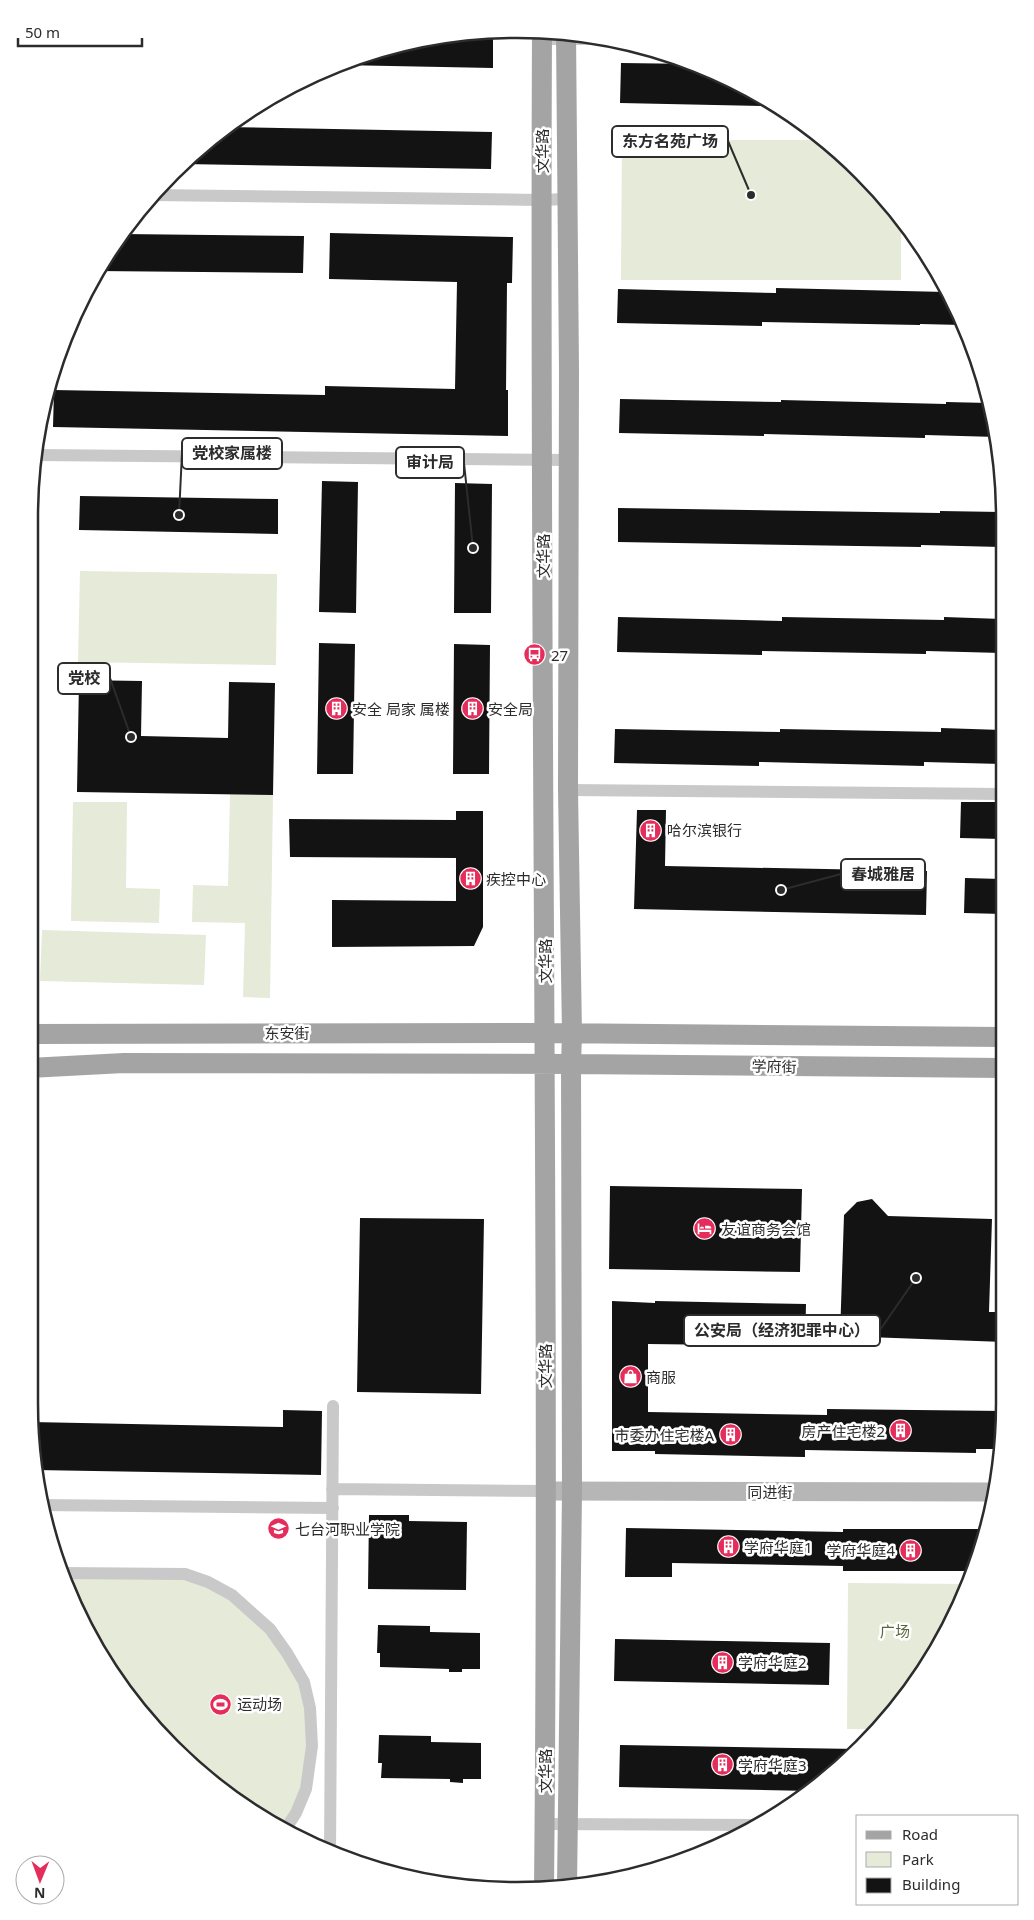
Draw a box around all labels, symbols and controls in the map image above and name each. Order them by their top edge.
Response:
scale bar [18,15,141,47]
text: 50 m [25,22,60,42]
callout: 东方名苑广场 [612,126,728,157]
street label: 文华路 [532,128,552,174]
text: 东方名苑广场 [622,130,718,152]
callout: 党校家属楼 [182,438,282,469]
text: 党校家属楼 [192,442,272,464]
callout: 审计局 [396,447,464,478]
text: 审计局 [406,451,454,473]
street label: 文华路 [533,533,553,579]
bus stop icon: 27 [523,643,547,667]
place label: 27 [551,645,568,665]
callout: 党校 [58,663,110,694]
text: 党校 [68,667,101,689]
building icon: 安全 局家 属楼 [324,697,348,721]
building icon: 安全局 [460,697,484,721]
place label: 安全 局家 属楼 [352,699,450,719]
place label: 安全局 [488,699,533,719]
building icon: 哈尔滨银行 [639,818,663,842]
place label: 哈尔滨银行 [667,820,742,840]
callout: 春城雅居 [841,859,925,890]
text: 春城雅居 [851,863,915,885]
building icon: 疾控中心 [458,867,482,891]
place label: 疾控中心 [486,869,546,889]
street label: 文华路 [535,938,555,984]
street label: 东安街 [264,1023,310,1043]
street label: 学府街 [751,1056,797,1076]
hotel icon: 友谊商务会馆 [693,1217,717,1241]
place label: 友谊商务会馆 [721,1219,811,1239]
callout: 公安局（经济犯罪中心） [684,1315,880,1346]
text: 公安局（经济犯罪中心） [694,1319,870,1341]
street label: 文华路 [535,1343,555,1389]
shop icon: 商服 [618,1365,642,1389]
place label: 商服 [646,1367,676,1387]
building icon: 房产住宅楼2 [889,1419,913,1443]
place label: 房产住宅楼2 [801,1421,885,1441]
building icon: 市委办住宅楼A [718,1423,742,1447]
place label: 市委办住宅楼A [614,1425,714,1445]
street label: 同进街 [747,1482,793,1502]
school or university icon: 七台河职业学院 [267,1517,291,1541]
place label: 七台河职业学院 [295,1519,400,1539]
building icon: 学府华庭1 [716,1535,740,1559]
place label: 学府华庭1 [744,1537,813,1557]
building icon: 学府华庭4 [899,1538,923,1562]
place label: 学府华庭4 [826,1540,895,1560]
park label: 广场 [880,1621,910,1641]
building icon: 学府华庭2 [710,1650,734,1674]
place label: 学府华庭2 [738,1652,807,1672]
sports icon: 运动场 [209,1692,233,1716]
place label: 运动场 [237,1694,282,1714]
street label: 文华路 [535,1748,555,1794]
building icon: 学府华庭3 [710,1753,734,1777]
place label: 学府华庭3 [738,1755,807,1775]
legend [856,1815,1019,1905]
text: Road [902,1824,938,1844]
text: Park [902,1849,934,1869]
north arrow [15,1855,65,1905]
text: Building [902,1874,960,1894]
text: N [34,1884,46,1903]

